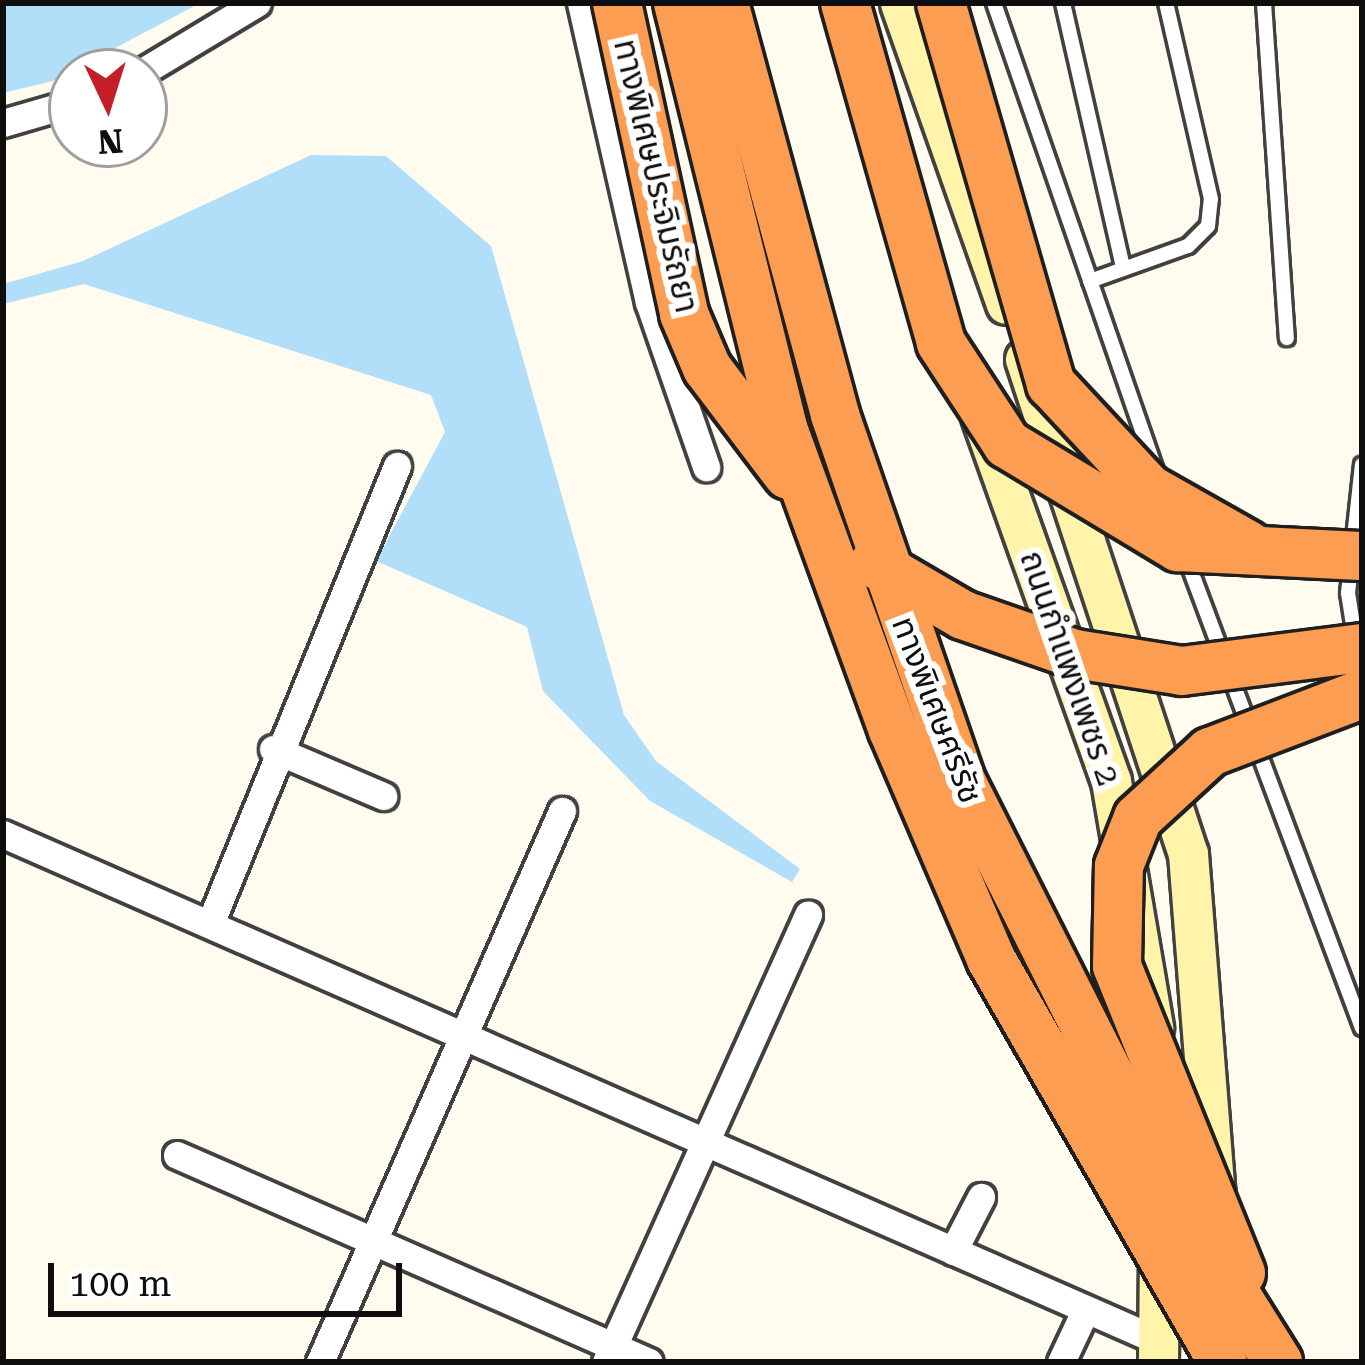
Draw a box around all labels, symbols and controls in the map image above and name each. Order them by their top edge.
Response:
street label: ทางพิเศษประจิมรัถยา [605,35,707,317]
north arrow [48,48,168,168]
text: N [96,121,124,162]
street label: ถนนกำแพงเพชร 2 [1011,546,1129,790]
street label: ทางพิเศษศรีรัช [883,611,991,809]
scale bar [54,1239,408,1313]
text: 100 m [69,1263,171,1305]

